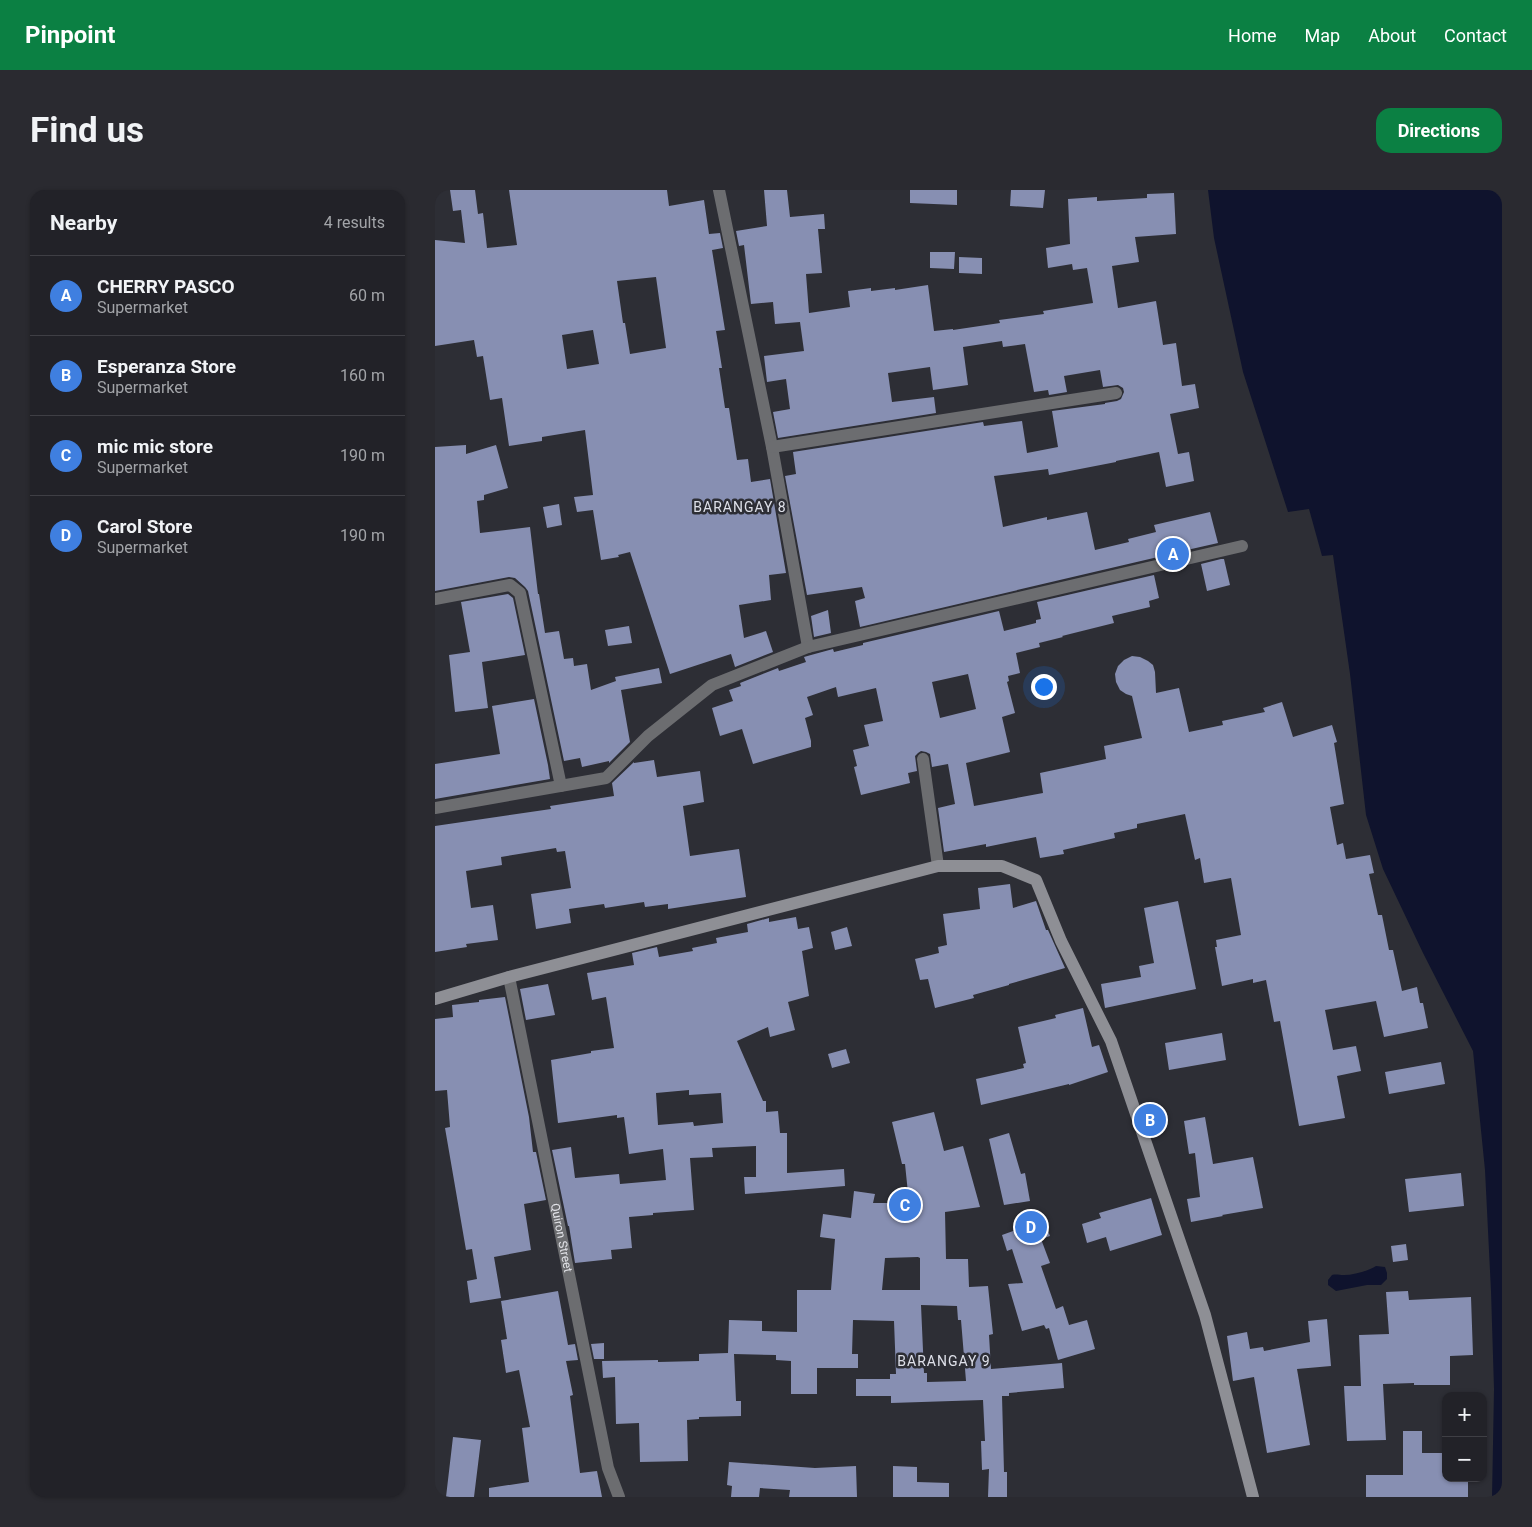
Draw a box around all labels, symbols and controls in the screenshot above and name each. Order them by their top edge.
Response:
text: Pinpoint [25,21,115,49]
text: Home [1228,25,1277,46]
text: Map [1305,25,1340,46]
text: About [1368,25,1416,46]
text: Contact [1444,25,1507,46]
button: Directions [1376,108,1502,153]
text: Find us [30,110,144,151]
text: Nearby [50,211,117,235]
text: 4 results [324,213,385,232]
text: CHERRY PASCO [97,275,235,298]
text: A [61,286,71,305]
text: 60 m [349,286,385,305]
text: Supermarket [97,298,188,317]
text: Esperanza Store [97,355,236,378]
text: B [61,366,71,385]
text: 160 m [340,366,385,385]
text: Supermarket [97,378,188,397]
text: mic mic store [97,435,213,458]
text: C [61,446,71,465]
text: 190 m [340,446,385,465]
text: Supermarket [97,458,188,477]
district label: BARANGAY 8 [693,499,787,515]
text: Carol Store [97,515,192,538]
text: D [61,526,71,545]
text: 190 m [340,526,385,545]
pin: A [1157,535,1189,573]
text: Supermarket [97,538,188,557]
your location [1031,674,1057,700]
pin: B [1134,1101,1166,1139]
pin: C [889,1186,921,1224]
street label: Quiron Street [548,1202,575,1273]
pin: D [1015,1208,1047,1246]
district label: BARANGAY 9 [897,1353,991,1369]
map controls [1442,1392,1487,1482]
button: + [1442,1392,1487,1437]
button: − [1442,1437,1487,1482]

